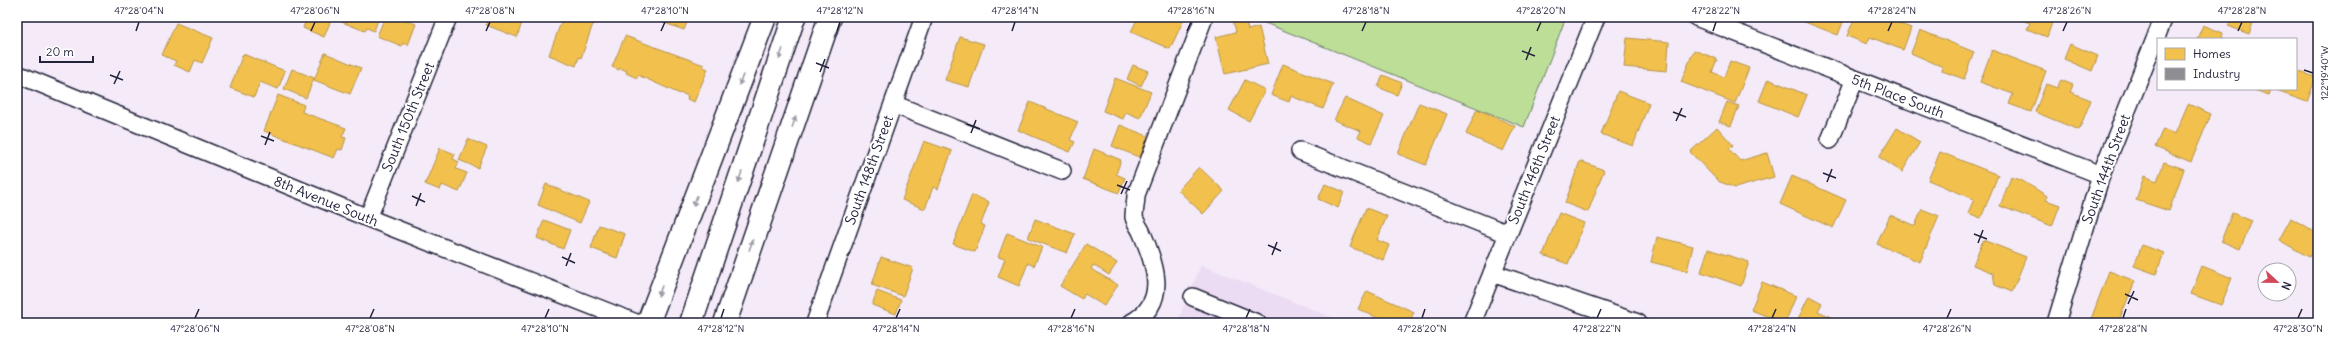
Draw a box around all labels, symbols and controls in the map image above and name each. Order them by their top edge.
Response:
text: 47°28'04"N [114,4,164,17]
text: 47°28'06"N [290,4,340,17]
text: 47°28'08"N [465,4,515,17]
text: 47°28'10"N [641,4,689,17]
text: 47°28'12"N [817,4,863,17]
text: 47°28'14"N [991,4,1039,17]
text: 47°28'16"N [1167,4,1215,17]
text: 47°28'18"N [1342,4,1390,17]
text: 47°28'20"N [1516,4,1566,17]
text: 47°28'22"N [1692,4,1740,17]
text: 47°28'24"N [1868,4,1916,17]
text: 47°28'26"N [2043,4,2091,17]
text: 47°28'28"N [2218,4,2266,17]
scale bar [40,38,93,64]
legend [2157,38,2297,90]
text: 20 m [46,44,74,59]
text: Homes [2193,46,2231,61]
text: 122°19'40"W [2318,46,2331,100]
one-way arrow [778,48,784,60]
street label: South 150th Street [378,59,438,174]
text: Industry [2193,66,2240,81]
street label: 5th Place South [1849,70,1947,122]
one-way arrow [738,74,744,86]
street label: South 144th Street [2078,112,2134,226]
street label: South 148th Street [841,113,897,227]
street label: South 146th Street [1504,113,1564,227]
one-way arrow [791,116,797,128]
street label: 8th Avenue South [271,172,381,230]
one-way arrow [736,172,742,184]
one-way arrow [691,195,697,207]
one-way arrow [749,238,755,250]
north arrow [2257,262,2297,302]
text: N [2278,280,2294,292]
one-way arrow [657,285,663,297]
text: 47°28'06"N [170,322,220,335]
text: 47°28'08"N [345,322,395,335]
text: 47°28'10"N [521,322,569,335]
text: 47°28'12"N [698,322,744,335]
text: 47°28'14"N [872,322,920,335]
text: 47°28'16"N [1047,322,1095,335]
text: 47°28'18"N [1222,322,1270,335]
text: 47°28'20"N [1397,322,1447,335]
text: 47°28'22"N [1573,322,1621,335]
text: 47°28'24"N [1748,322,1796,335]
text: 47°28'26"N [1923,322,1971,335]
text: 47°28'28"N [2099,322,2147,335]
text: 47°28'30"N [2273,322,2323,335]

